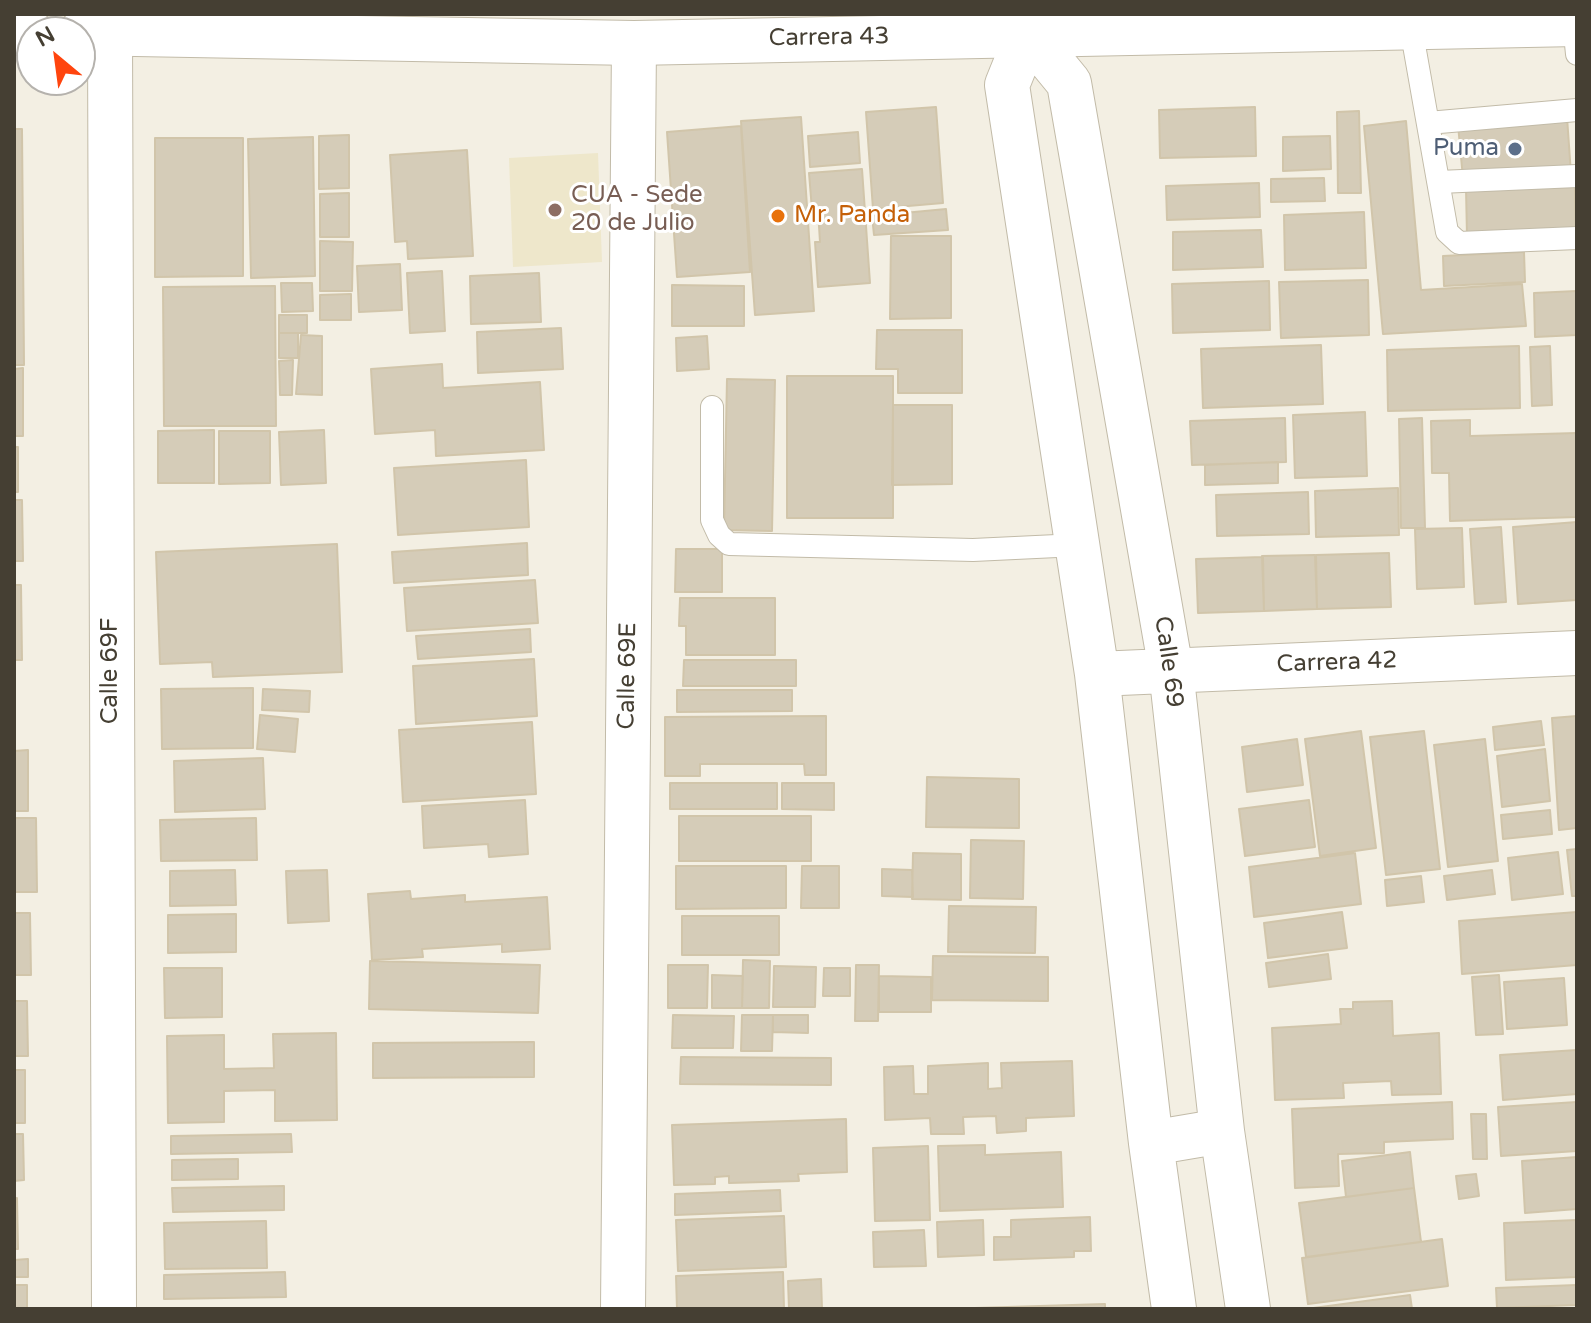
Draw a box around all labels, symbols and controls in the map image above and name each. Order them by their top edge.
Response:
north arrow [16,16,96,96]
text: N [31,21,59,52]
street label: Carrera 43 [768,23,890,53]
place label: Puma [1433,135,1499,163]
marker: Puma [1506,140,1524,158]
place label: CUA - Sede 20 de Julio [571,182,703,238]
marker: CUA - Sede 20 de Julio [546,201,564,219]
place label: Mr. Panda [794,202,910,230]
marker: Mr. Panda [769,207,787,225]
street label: Calle 69 [1147,614,1189,710]
street label: Calle 69F [97,618,125,724]
street label: Calle 69E [613,622,643,730]
street label: Carrera 42 [1276,647,1398,679]

